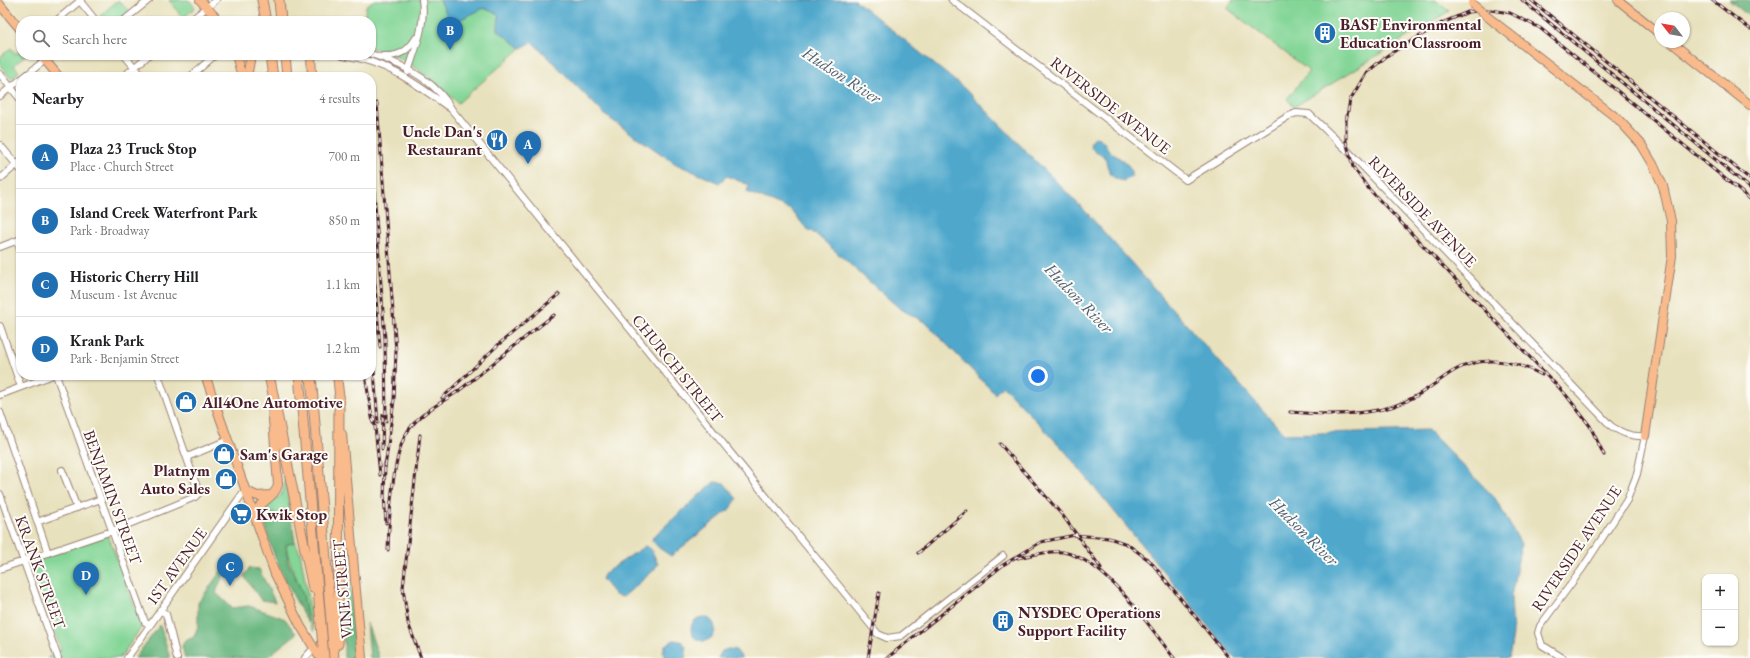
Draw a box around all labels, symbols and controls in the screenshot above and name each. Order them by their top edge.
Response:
north arrow [1654,12,1690,48]
place label: BASF Environmental Education Classroom [1340,14,1482,53]
search box [16,16,376,60]
pin: B [437,17,463,50]
building icon: BASF Environmental Education Classroom [1312,20,1338,46]
icon: search [30,27,52,49]
text: Search here [62,29,127,48]
water label: Hudson River [798,41,887,109]
street label: RIVERSIDE AVENUE [1046,52,1175,159]
text: Nearby [32,87,84,109]
text: 4 results [319,90,360,107]
place label: Uncle Dan's Restaurant [402,121,482,160]
restaurant icon: Uncle Dan's Restaurant [484,127,510,153]
pin: A [515,131,541,164]
text: Plaza 23 Truck Stop [70,139,196,158]
text: A [40,148,50,165]
text: 700 m [329,148,360,165]
street label: RIVERSIDE AVENUE [1364,151,1481,272]
text: Place · Church Street [70,158,174,175]
text: Island Creek Waterfront Park [70,203,257,222]
text: B [41,212,49,229]
text: 850 m [329,212,360,229]
text: Park · Broadway [70,222,149,239]
water label: Hudson River [1039,258,1119,339]
text: Historic Cherry Hill [70,267,199,286]
text: C [40,276,50,293]
text: 1.1 km [326,276,360,293]
text: Museum · 1st Avenue [70,286,177,303]
street label: CHURCH STREET [627,310,728,427]
text: Krank Park [70,331,144,350]
text: D [40,340,50,357]
text: 1.2 km [326,340,360,357]
text: Park · Benjamin Street [70,350,179,367]
your location [1028,366,1048,386]
shop icon: All4One Automotive [173,389,199,415]
place label: All4One Automotive [201,392,343,413]
street label: BENJAMIN STREET [78,427,147,568]
shop icon: Sam's Garage [211,441,237,467]
place label: Sam's Garage [240,444,328,465]
place label: Platnym Auto Sales [139,460,210,499]
shop icon: Platnym Auto Sales [213,466,239,492]
street label: RIVERSIDE AVENUE [1527,481,1626,615]
water label: Hudson River [1264,491,1344,571]
supermarket icon: Kwik Stop [228,501,254,527]
place label: Kwik Stop [256,504,327,525]
street label: KRANK STREET [10,513,71,632]
street label: 1ST AVENUE [141,523,212,609]
street label: VINE STREET [328,538,357,639]
pin: C [217,553,243,586]
pin: D [73,562,99,595]
map controls [1702,574,1738,646]
button: + [1702,574,1738,610]
place label: NYSDEC Operations Support Facility [1018,602,1161,641]
building icon: NYSDEC Operations Support Facility [990,608,1016,634]
button: − [1702,610,1738,646]

